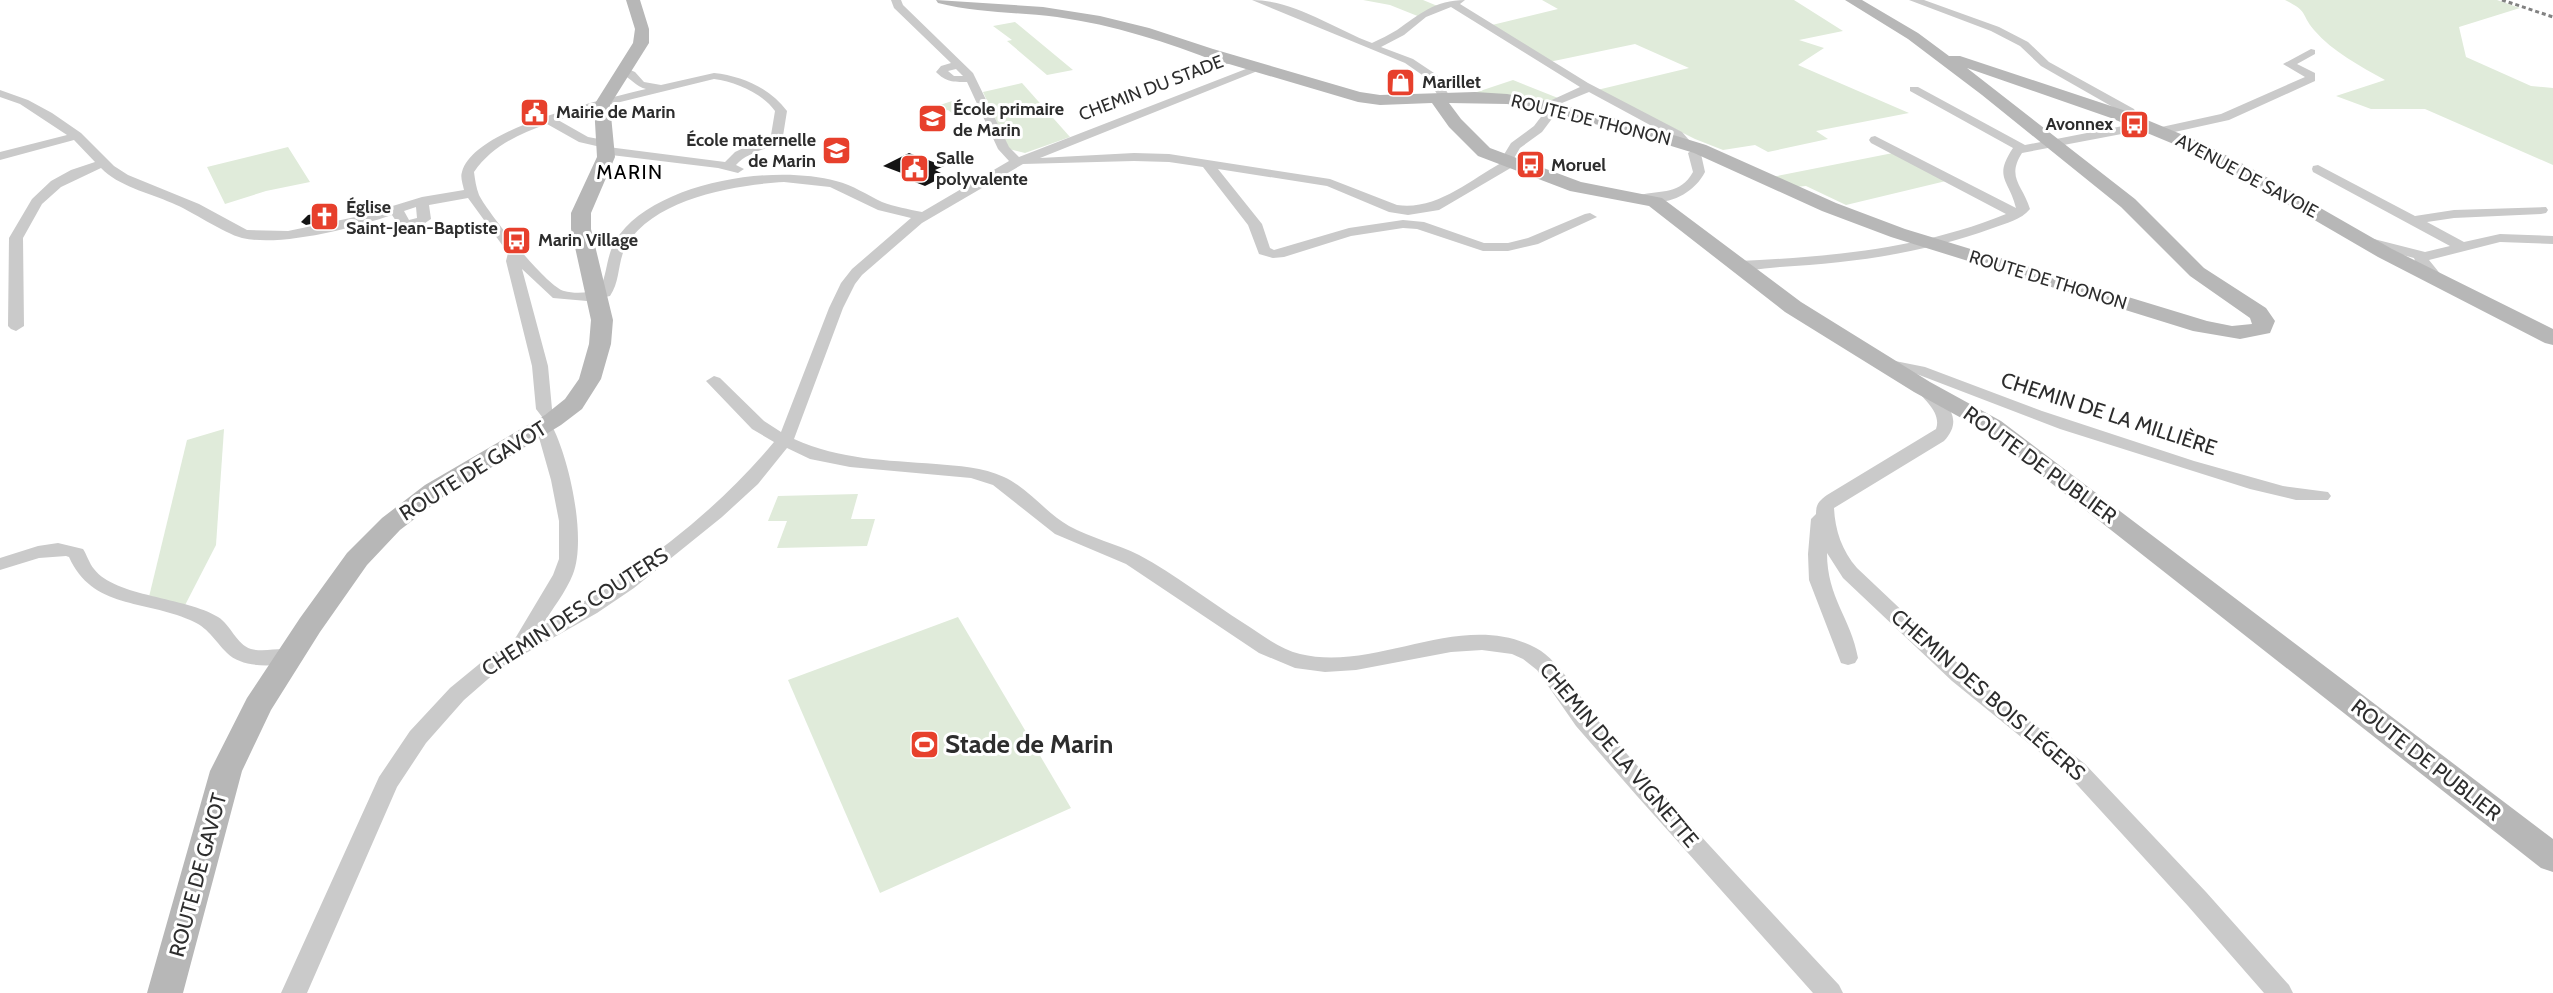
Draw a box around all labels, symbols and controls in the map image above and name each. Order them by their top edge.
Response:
street label: CHEMIN DU STADE [1076,50,1226,126]
shop icon: Marillet [1385,66,1417,98]
place label: Marillet [1422,71,1481,93]
street label: ROUTE DE THONON [1509,90,1673,150]
public building icon: Mairie de Marin [519,96,551,128]
place label: École primaire de Marin [953,98,1064,141]
place label: Mairie de Marin [556,101,675,123]
school or university icon: École primaire de Marin [916,103,948,135]
bus stop icon: Avonnex [2118,108,2150,140]
place label: Avonnex [2045,113,2113,135]
place label: École maternelle de Marin [686,129,816,172]
street label: AVENUE DE SAVOIE [2172,129,2322,223]
school or university icon: École maternelle de Marin [821,134,853,166]
place label: Salle polyvalente [936,147,1028,190]
bus stop icon: Moruel [1514,149,1546,181]
public building icon: Salle polyvalente [899,152,931,184]
place label: Moruel [1551,154,1606,176]
district label: MARIN [596,160,664,184]
place label: Église Saint-Jean-Baptiste [346,196,498,239]
church icon: Église Saint-Jean-Baptiste [309,201,341,233]
bus stop icon: Marin Village [501,224,533,256]
place label: Marin Village [538,229,638,251]
street label: ROUTE DE THONON [1966,246,2130,314]
street label: CHEMIN DE LA MILLIÈRE [1998,367,2220,460]
street label: ROUTE DE PUBLIER [1959,401,2122,529]
street label: ROUTE DE GAVOT [395,415,551,526]
street label: CHEMIN DES COUTERS [477,542,672,681]
street label: CHEMIN DES BOIS LÉGERS [1886,604,2090,786]
street label: CHEMIN DE LA VIGNETTE [1535,657,1704,852]
street label: ROUTE DE PUBLIER [2346,693,2506,826]
sports icon: Stade de Marin [908,728,940,760]
place label: Stade de Marin [945,728,1113,760]
street label: ROUTE DE GAVOT [164,790,231,960]

